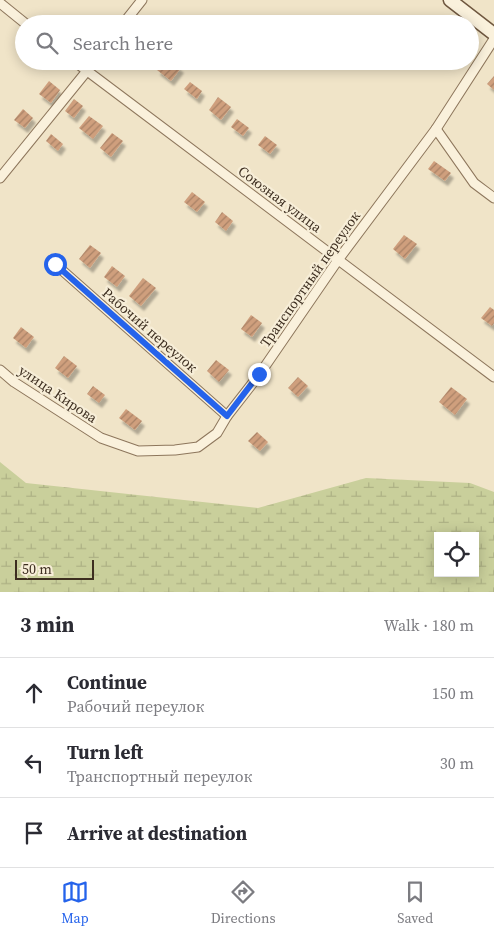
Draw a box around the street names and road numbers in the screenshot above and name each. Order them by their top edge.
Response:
street label: Союзная улица [234,161,327,238]
street label: Транспортный переулок [255,207,365,351]
street label: Рабочий переулок [98,283,202,377]
street label: улица Кирова [15,360,102,428]

